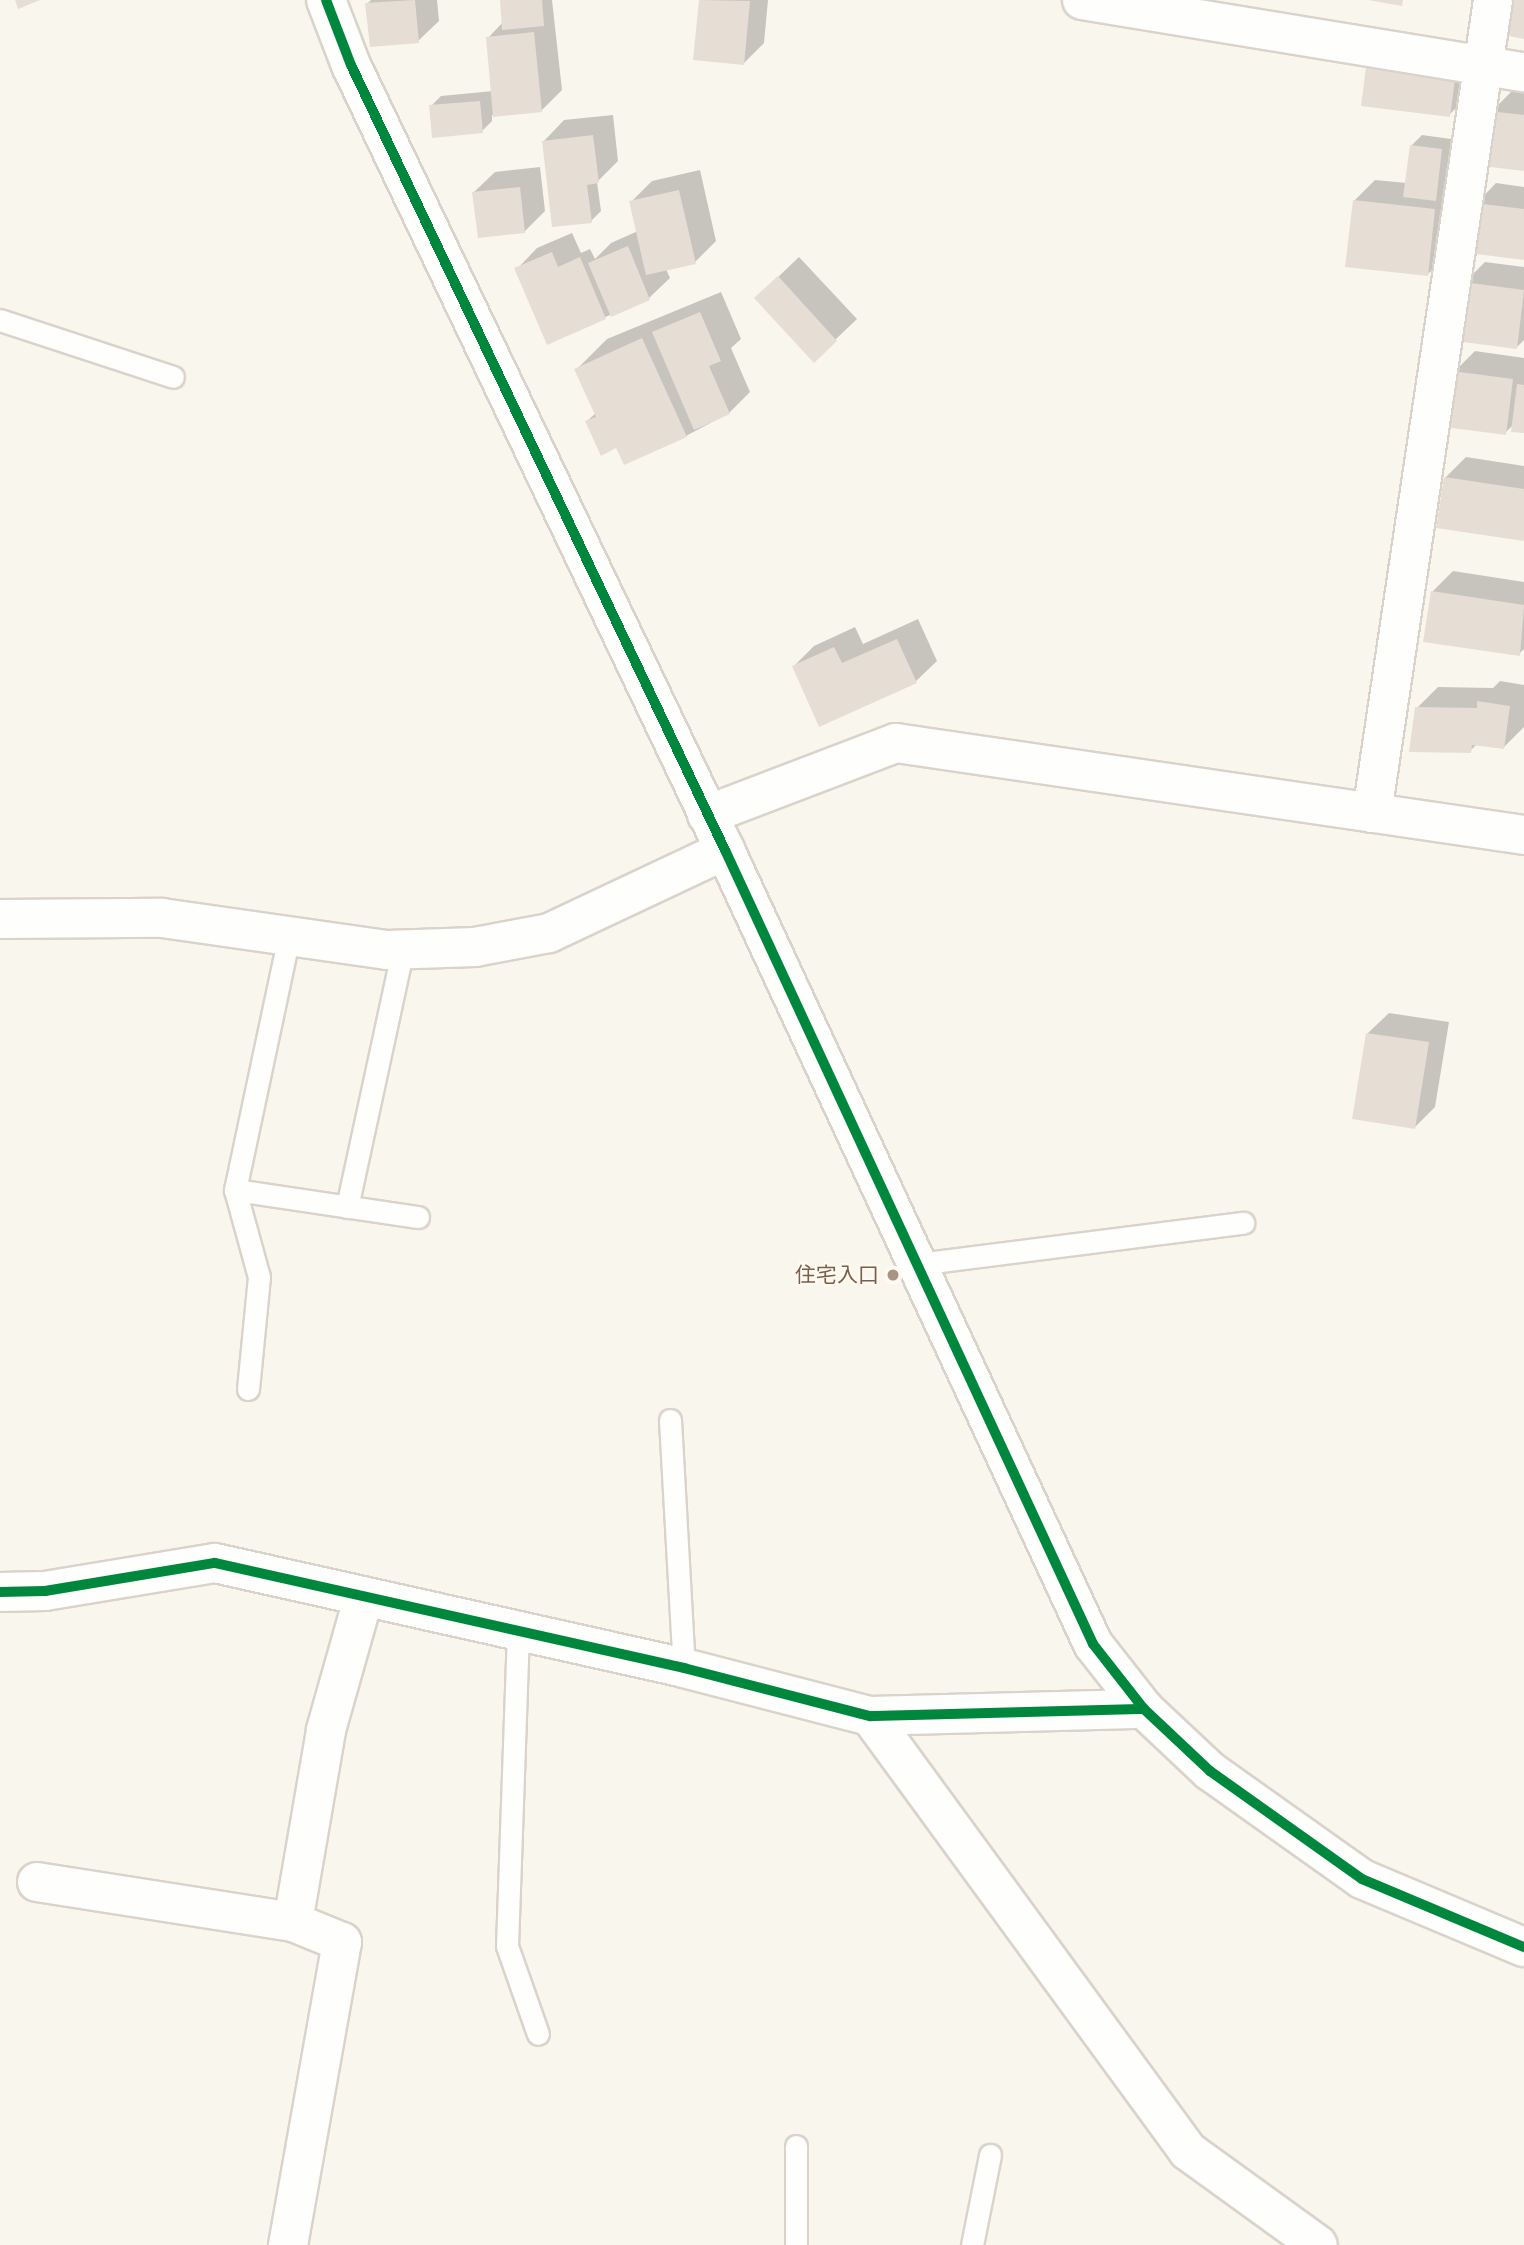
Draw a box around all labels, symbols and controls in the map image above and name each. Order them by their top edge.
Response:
place label: 住宅入口 [795,1262,879,1288]
marker: 住宅入口 [885,1267,901,1283]

